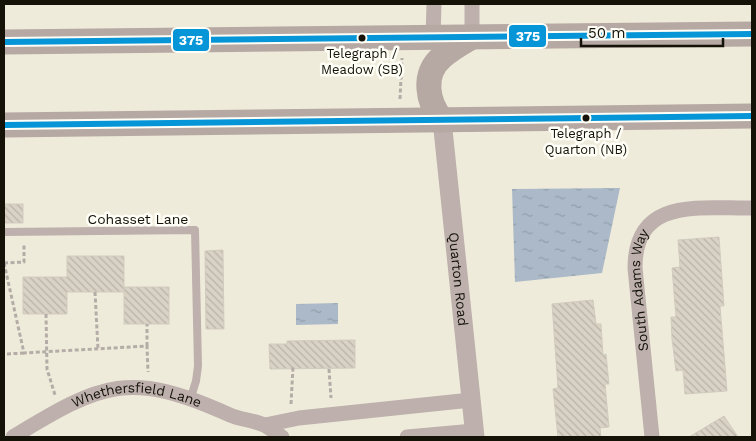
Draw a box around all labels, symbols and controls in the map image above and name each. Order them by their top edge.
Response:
scale bar [581,15,724,47]
line badge: 375 [508,24,547,48]
text: 50 m [588,24,625,42]
line badge: 375 [172,28,210,52]
text: 375 [516,28,540,44]
text: 375 [179,32,203,48]
marker: Telegraph / Meadow (SB) [357,33,367,43]
place label: Telegraph / Meadow (SB) [321,46,403,77]
marker: Telegraph / Quarton (NB) [581,113,591,123]
place label: Telegraph / Quarton (NB) [545,126,627,157]
street label: Cohasset Lane [88,211,188,227]
street label: South Adams Way [627,225,652,352]
street label: Quarton Road [446,231,471,327]
text: Whethersfield Lane [69,379,204,411]
street label: Whethersfield Lane [70,397,204,413]

